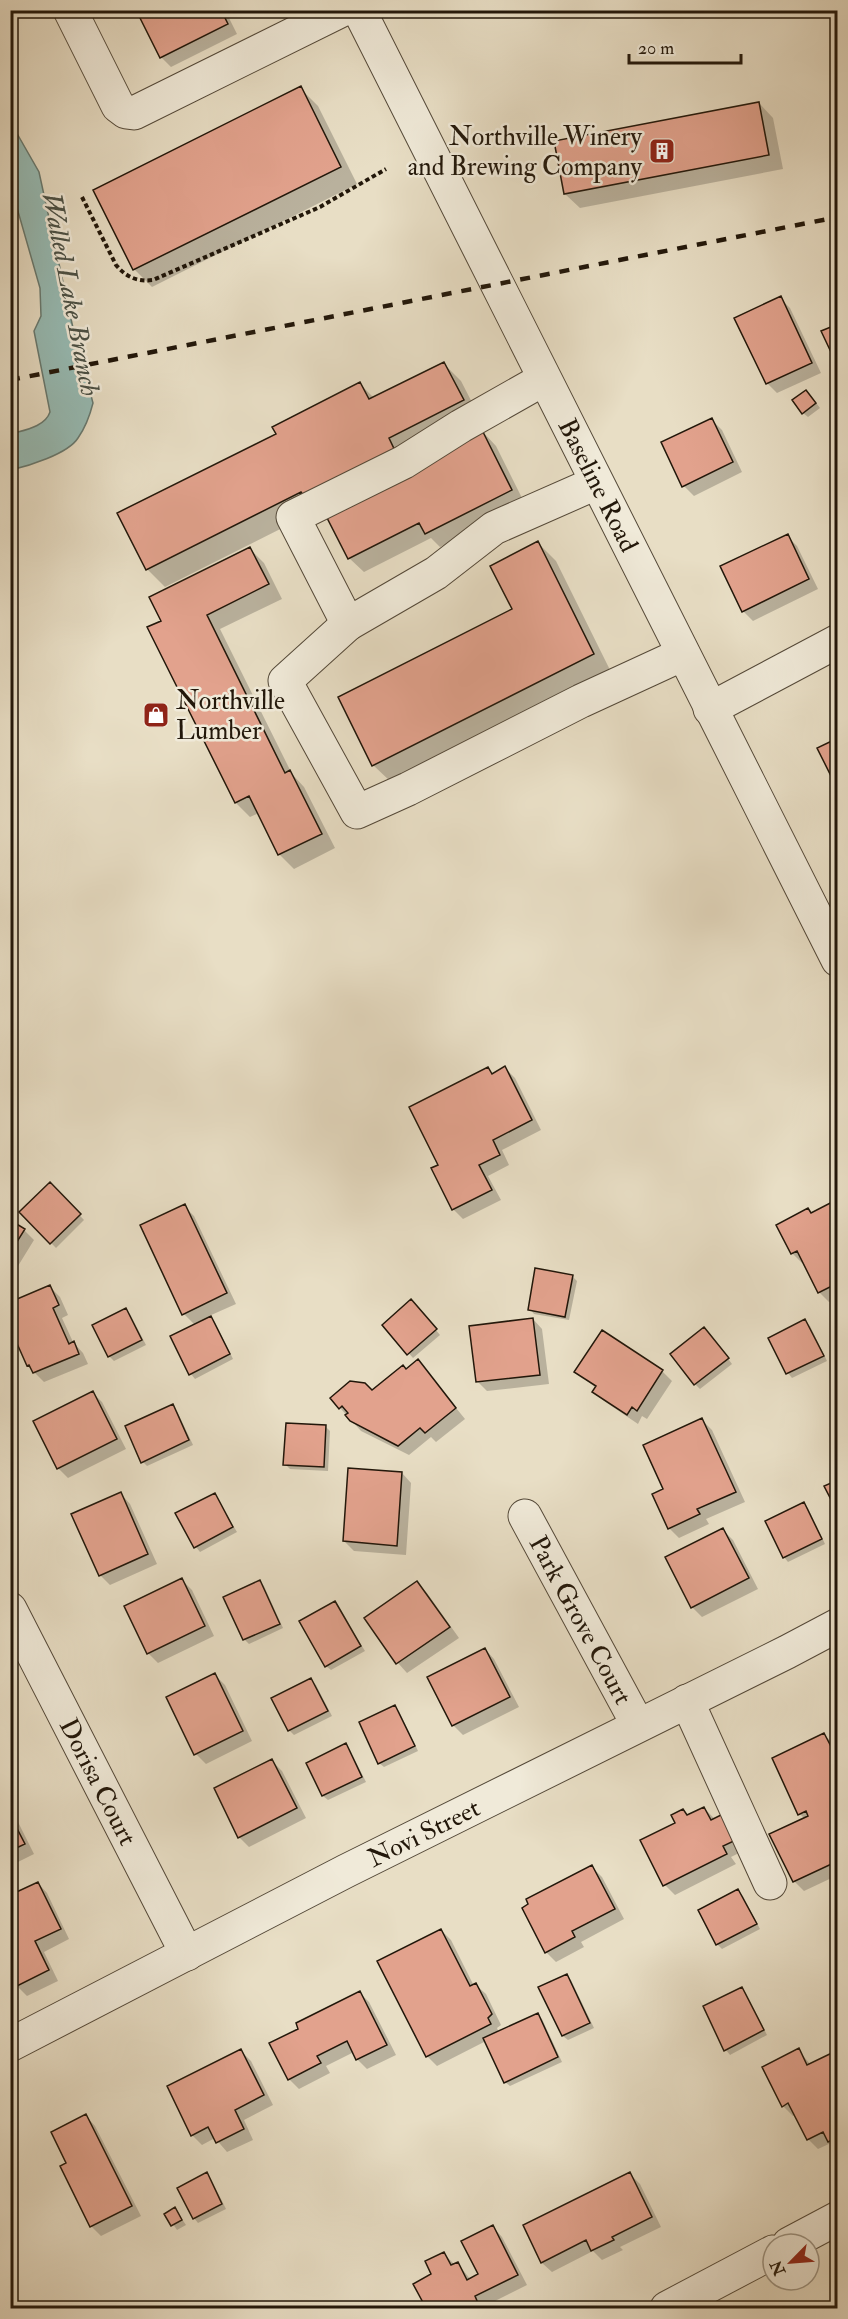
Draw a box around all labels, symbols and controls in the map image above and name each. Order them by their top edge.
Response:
scale bar [629,27,742,65]
text: 20 m [638,37,674,60]
place label: Northville Winery and Brewing Company [408,121,643,184]
building icon: Northville Winery and Brewing Company [647,136,677,166]
water label: Walled Lake Branch [35,189,106,399]
street label: Baseline Road [551,413,645,558]
place label: Northville Lumber [176,685,285,747]
shop icon: Northville Lumber [141,700,171,730]
street label: Park Grove Court [522,1530,639,1710]
street label: Dorisa Court [52,1713,144,1851]
street label: Novi Street [363,1792,485,1875]
north arrow [761,2232,821,2292]
text: N [766,2257,791,2280]

